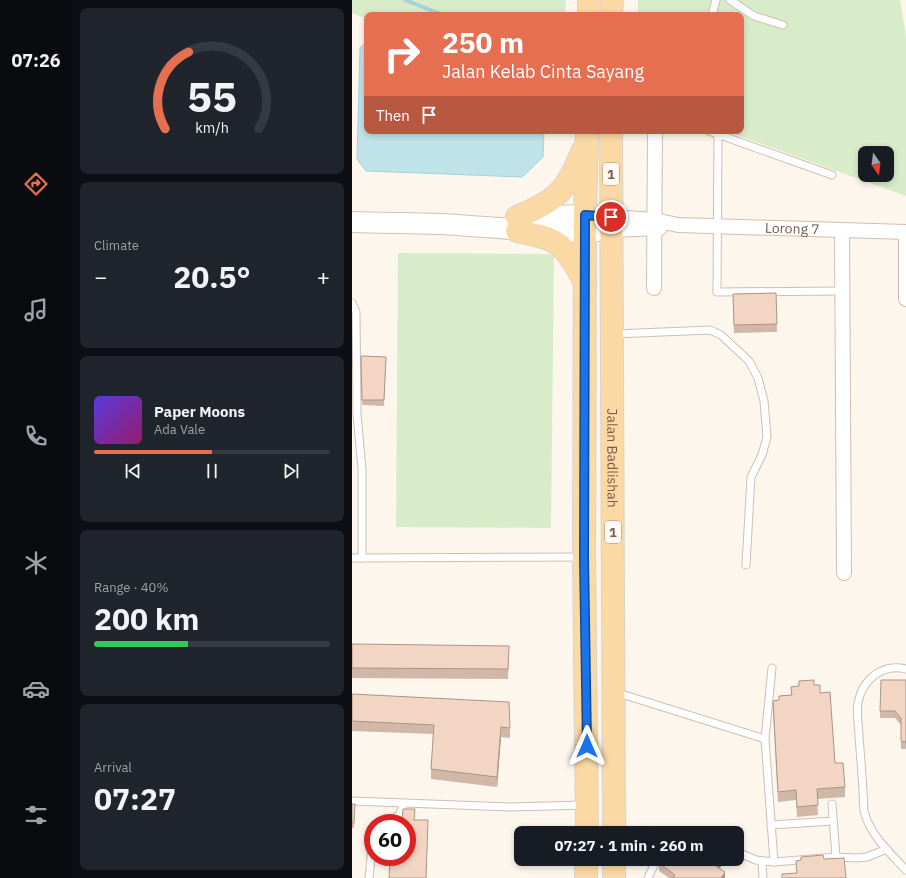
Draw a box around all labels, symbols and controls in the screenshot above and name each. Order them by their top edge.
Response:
text: 250 m [442,24,524,61]
icon: right [376,28,428,80]
text: 07:26 [11,49,61,72]
text: Jalan Kelab Cinta Sayang [442,60,644,83]
text: 55 [187,69,237,123]
icon: arrive [418,104,440,126]
text: Then [376,106,410,125]
text: km/h [195,118,229,137]
north arrow [858,146,894,182]
map controls [858,146,894,182]
road number: 1 [603,163,619,185]
icon: directions [22,170,50,198]
pin [594,200,628,234]
icon: arrive [600,206,622,228]
street label: Lorong 7 [765,219,820,238]
text: Climate [94,237,139,254]
text: 20.5° [173,257,251,296]
text: − [94,262,107,291]
text: + [317,262,330,291]
icon: music [22,296,50,324]
text: Paper Moons [154,402,245,421]
street label: Jalan Badlishah [603,408,622,508]
text: Ada Vale [154,421,205,438]
icon: phone [22,422,50,450]
icon: previous [122,460,144,482]
icon: pause [201,460,223,482]
icon: next [280,460,302,482]
road number: 1 [605,521,621,543]
icon: climate [22,549,50,577]
text: Range · 40% [94,579,168,596]
text: 200 km [94,599,199,638]
icon: car [22,675,50,703]
position arrow [566,725,608,767]
text: Arrival [94,759,132,776]
text: 07:27 [94,779,176,818]
icon: filters [22,801,50,829]
speed limit sign: 60 [364,814,416,866]
text: 07:27 · 1 min · 260 m [555,836,703,855]

